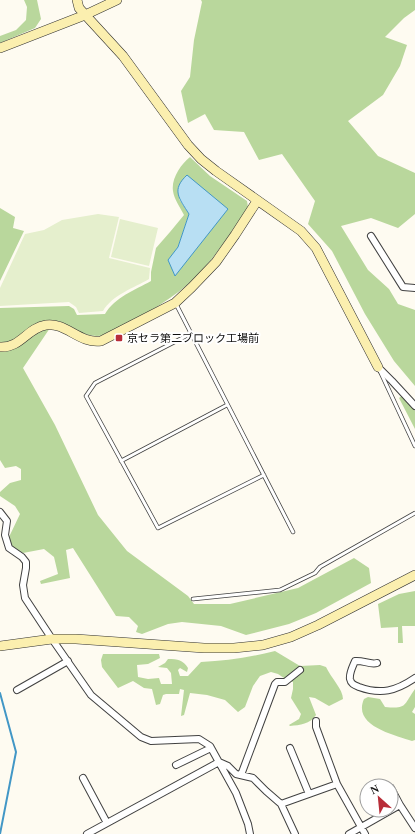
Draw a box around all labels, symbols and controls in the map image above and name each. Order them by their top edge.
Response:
place label: 京セラ第二ブロック工場前 [127,332,259,344]
marker: 京セラ第二ブロック工場前 [114,333,124,343]
north arrow [359,778,399,818]
text: N [368,782,381,796]

